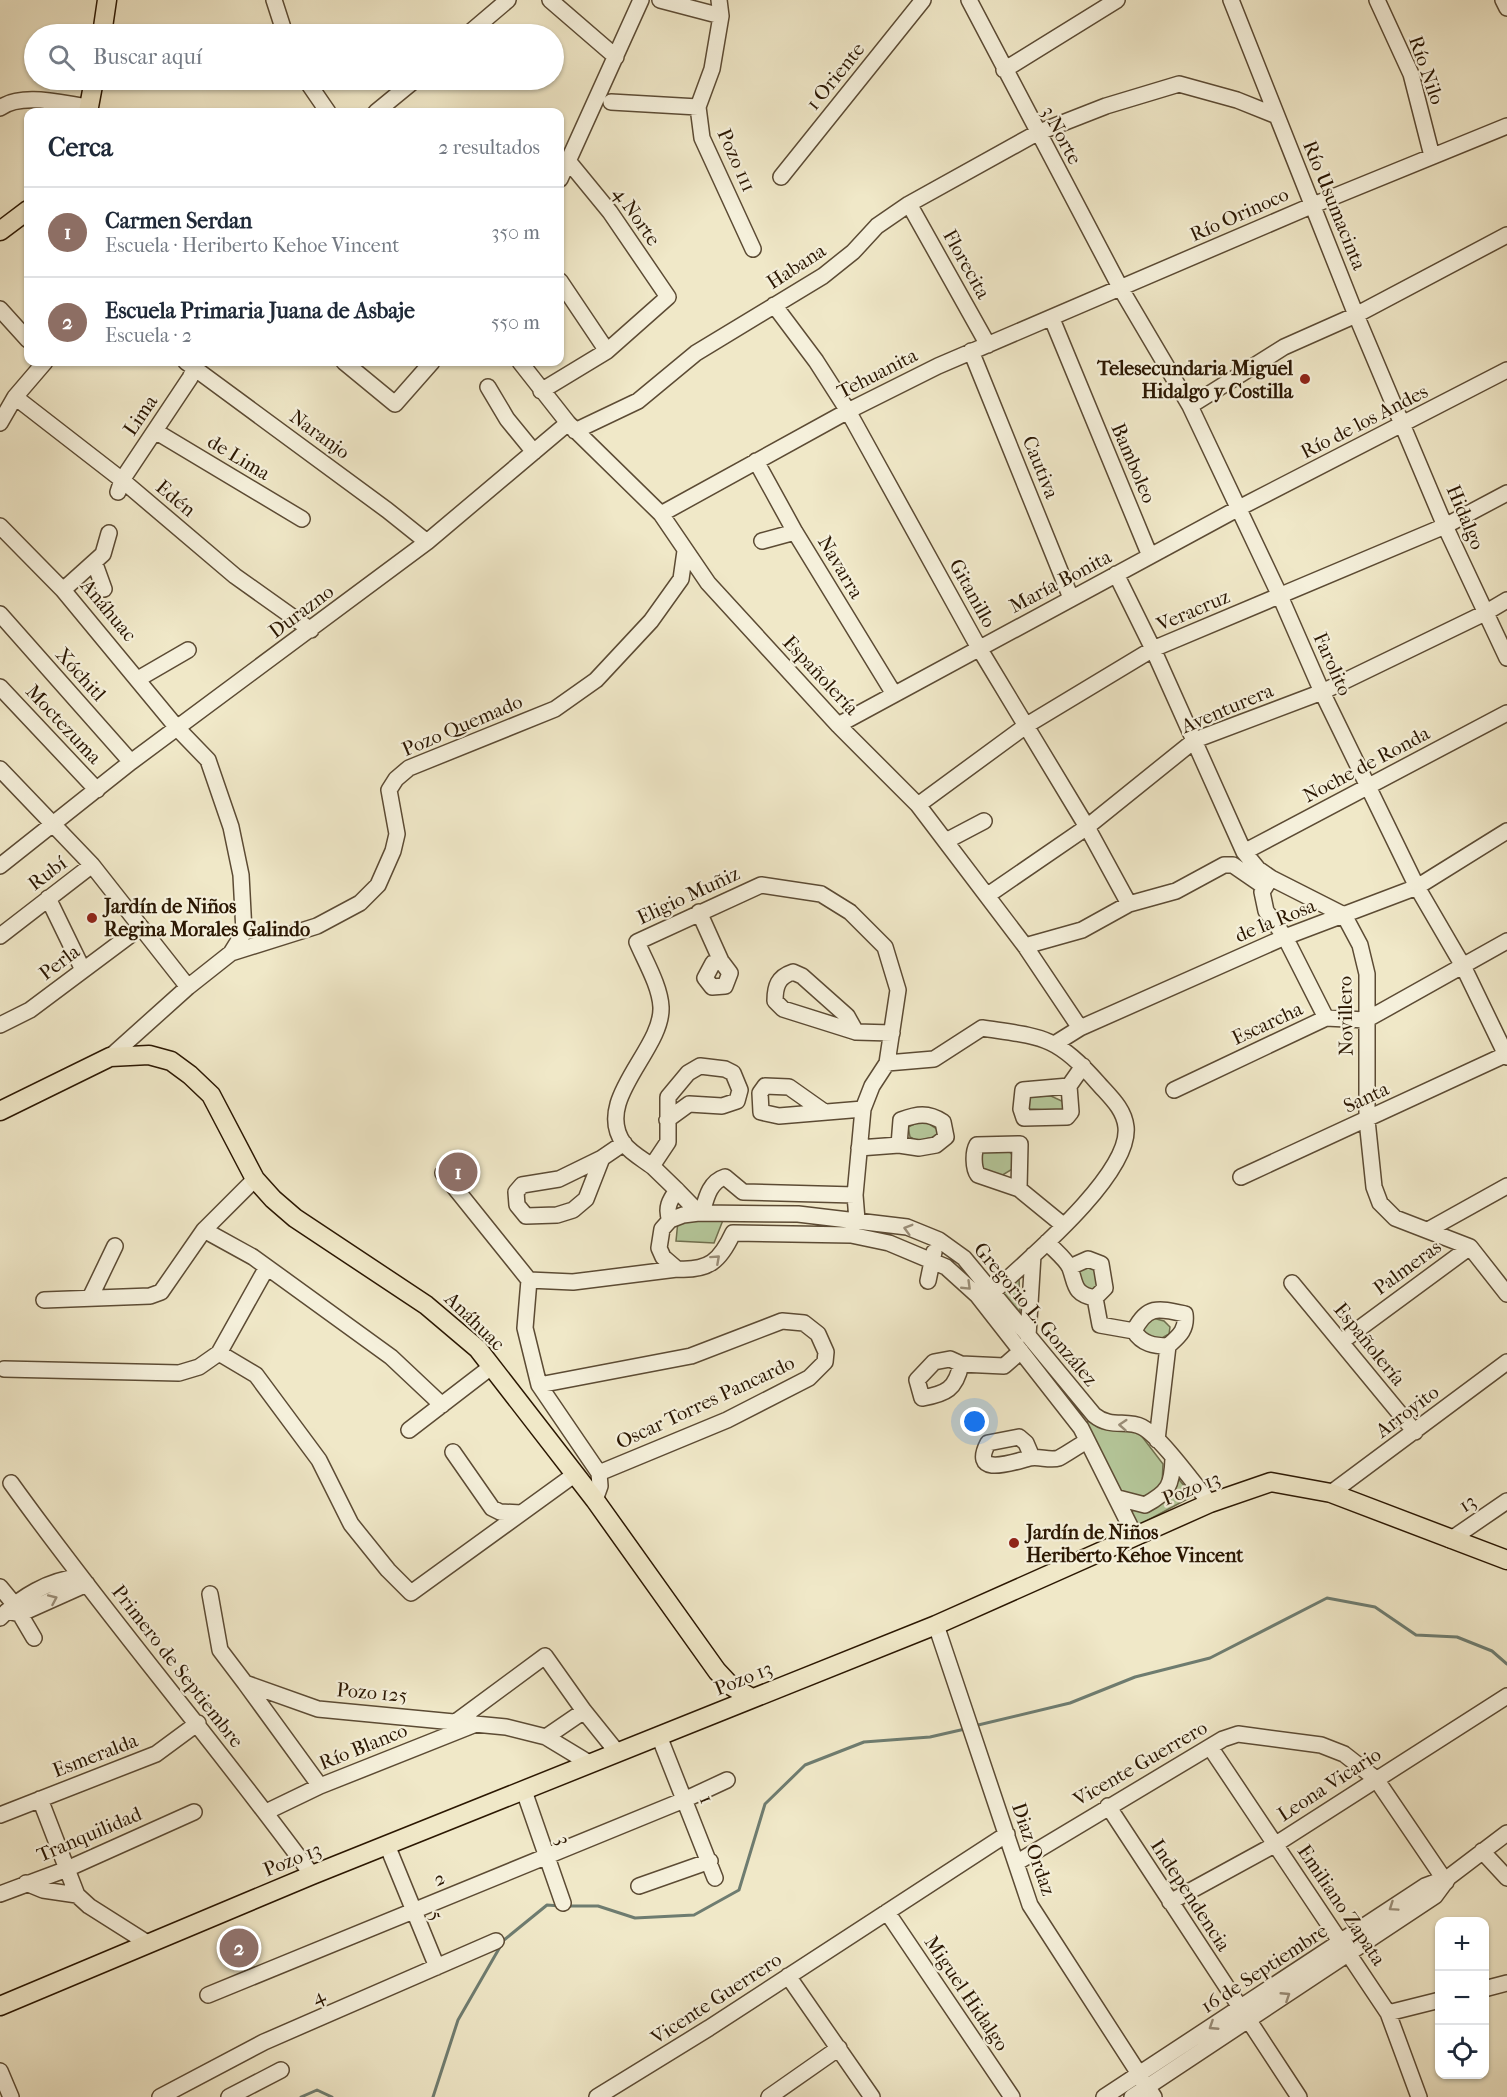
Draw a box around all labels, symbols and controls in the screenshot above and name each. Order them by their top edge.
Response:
search box [24,24,564,90]
street label: Río Nilo [1404,33,1449,108]
street label: 1 Oriente [801,38,870,115]
icon: search [45,41,78,74]
text: Buscar aquí [93,44,202,70]
street label: 3 Norte [1037,102,1087,169]
street label: Pozo 111 [713,125,761,195]
text: Cerca [48,132,113,163]
text: 2 resultados [438,136,540,159]
street label: Río Usumacinta [1298,137,1371,274]
street label: 4 Norte [608,182,665,250]
street label: Río Orinoco [1186,182,1292,246]
text: Carmen Serdan [105,208,252,234]
text: 1 [64,221,71,244]
text: 350 m [491,221,540,244]
street label: Florecita [938,226,995,304]
text: Escuela · Heriberto Kehoe Vincent [105,234,399,257]
street label: Habana [762,238,831,294]
text: Escuela Primaria Juana de Asbaje [105,298,415,324]
text: 2 [62,311,73,334]
text: 550 m [491,311,540,334]
text: Escuela · 2 [105,324,192,347]
street label: Tehuanita [833,343,922,403]
place label: Telesecundaria Miguel Hidalgo y Costilla [1096,357,1294,403]
marker: Telesecundaria Miguel Hidalgo y Costilla [1298,372,1312,386]
street label: Río de los Andes [1297,380,1432,463]
street label: Lima [119,390,163,440]
street label: Naranjo [285,405,354,464]
street label: Bamboleo [1106,420,1161,507]
street label: de Lima [203,430,275,485]
street label: Cautiva [1018,432,1064,503]
street label: Edén [151,475,200,522]
street label: Hidalgo [1442,481,1489,553]
street label: Navarra [813,532,869,603]
street label: María Bonita [1005,545,1116,618]
street label: Gitanillo [944,555,1001,632]
street label: Anáhuac [75,574,141,646]
street label: Durazno [264,580,338,643]
street label: Veracruz [1152,585,1233,636]
street label: Farolito [1308,629,1357,699]
street label: Españolería [778,631,864,720]
street label: Xóchitl [51,643,111,706]
street label: Aventurera [1177,678,1277,739]
street label: Moctezuma [21,680,107,769]
street label: Pozo Quemado [399,690,526,761]
street label: Noche de Ronda [1299,721,1434,807]
street label: Rubí [24,851,72,895]
street label: Eligio Muñiz [633,862,743,929]
street label: de la Rosa [1231,894,1320,947]
place label: Jardín de Niños Regina Morales Galindo [102,895,310,941]
marker: Jardín de Niños Regina Morales Galindo [85,911,99,925]
street label: Perla [35,939,85,985]
street label: Novillero [1333,976,1358,1056]
street label: Escarcha [1228,997,1307,1050]
street label: Santa [1340,1077,1393,1118]
pin: 1 [438,1150,478,1194]
one-way arrow [903,1224,914,1236]
street label: Palmeras [1369,1235,1446,1300]
street label: Gregorio L. González [969,1238,1102,1391]
one-way arrow [709,1255,719,1266]
one-way arrow [960,1278,971,1289]
street label: Anáhuac [439,1287,509,1356]
street label: Españolería [1329,1298,1411,1391]
street label: Oscar Torres Pancardo [612,1351,798,1454]
street label: Arroyito [1370,1380,1443,1443]
your location [960,1407,989,1436]
one-way arrow [1119,1419,1128,1432]
street label: Pozo 13 [1159,1466,1223,1510]
street label: 13 [1454,1490,1480,1517]
place label: Jardín de Niños Heriberto Kehoe Vincent [1024,1521,1244,1567]
marker: Jardín de Niños Heriberto Kehoe Vincent [1007,1536,1021,1550]
street label: Primero de Septiembre [107,1580,248,1752]
one-way arrow [47,1594,58,1606]
street label: Pozo 13 [711,1656,775,1700]
street label: Pozo 125 [336,1678,408,1707]
street label: Vicente Guerrero [1068,1716,1211,1812]
street label: Río Blanco [316,1718,411,1775]
street label: Esmeralda [49,1728,142,1782]
street label: Leona Vicario [1273,1743,1385,1826]
street label: 1 [695,1791,719,1807]
street label: Diaz Ordaz [1007,1800,1060,1899]
street label: Tranquilidad [33,1802,146,1867]
street label: 3 [551,1833,576,1848]
street label: Independencia [1146,1835,1236,1956]
street label: Pozo 13 [260,1837,324,1881]
street label: Emiliano Zapata [1293,1841,1391,1971]
street label: 2 [430,1866,448,1891]
one-way arrow [1389,1900,1400,1911]
street label: 5 [424,1907,449,1924]
map controls [1435,1917,1489,2079]
button: + [1435,1917,1489,1971]
street label: 16 de Septiembre [1197,1919,1332,2018]
pin: 2 [220,1926,258,1970]
street label: Miguel Hidalgo [920,1931,1014,2055]
street label: Vicente Guerrero [646,1948,786,2050]
button: − [1435,1971,1489,2025]
street label: 4 [308,1983,329,2009]
one-way arrow [1280,1992,1291,2003]
one-way arrow [1209,2019,1220,2030]
button: locate [1435,2025,1489,2079]

